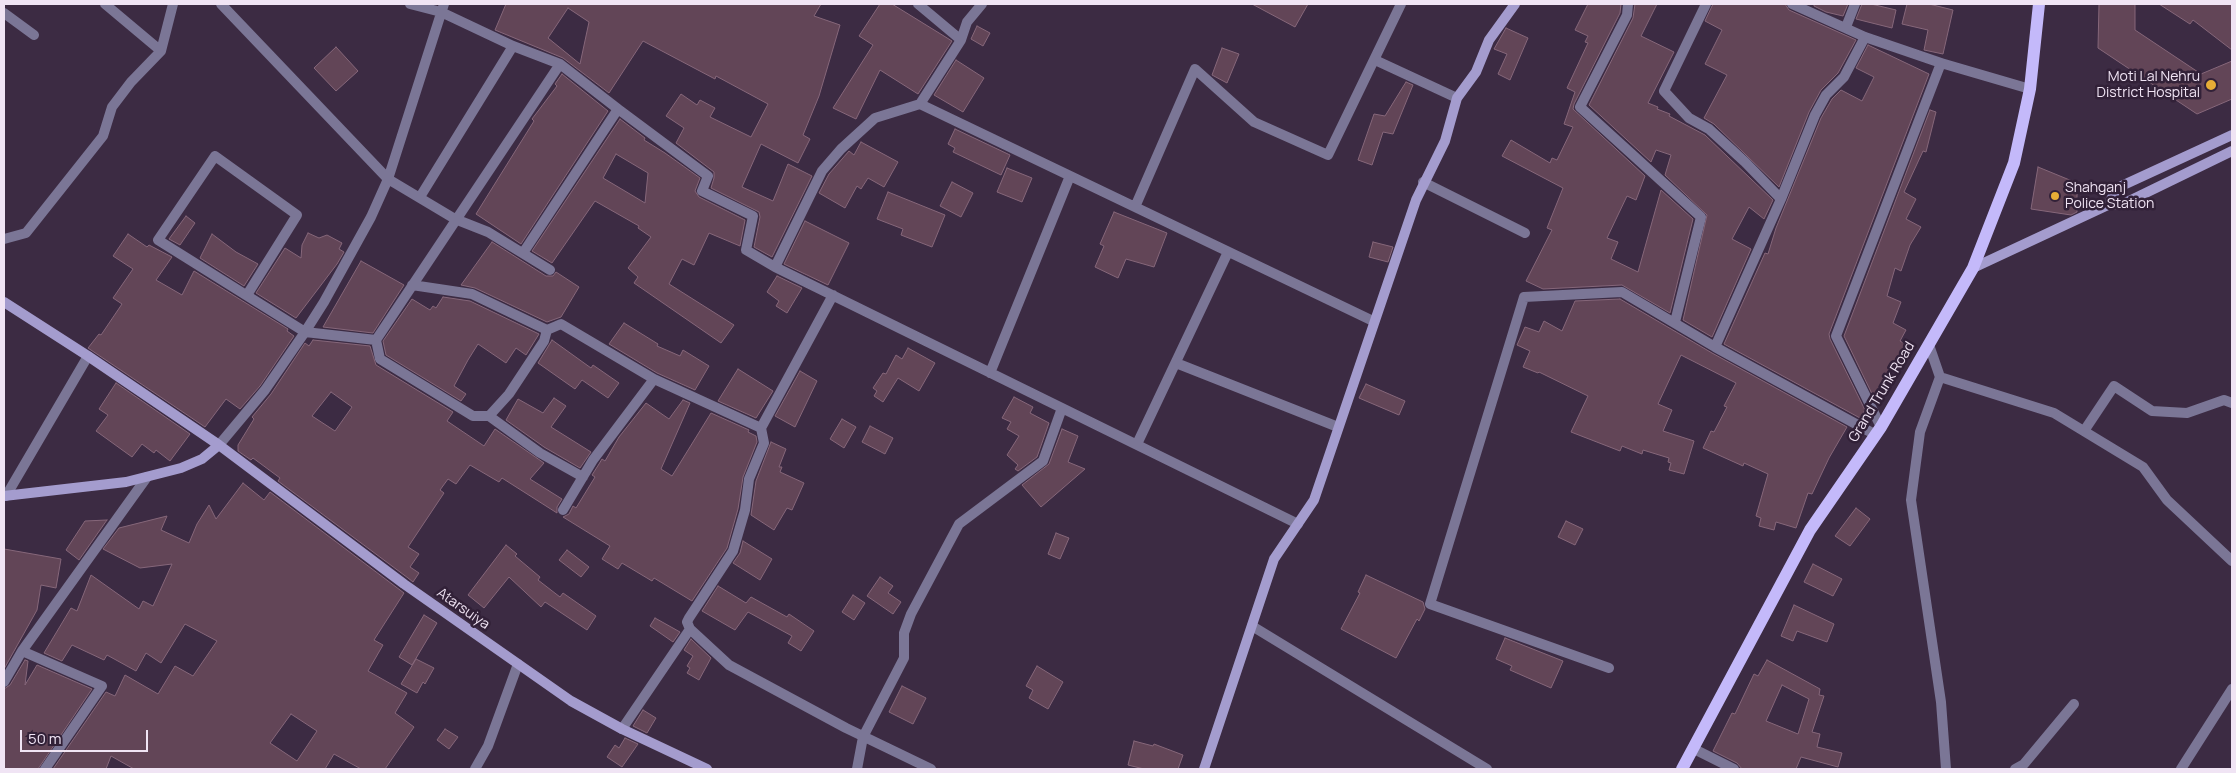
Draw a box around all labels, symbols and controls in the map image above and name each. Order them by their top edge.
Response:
place label: Moti Lal Nehru District Hospital [2097,69,2200,102]
marker: Moti Lal Nehru District Hospital [2204,78,2218,92]
place label: Shahganj Police Station [2065,180,2154,212]
marker: Shahganj Police Station [2049,190,2061,202]
street label: Grand Trunk Road [1845,339,1919,445]
street label: Atarsuiya [433,585,493,633]
scale bar [22,720,150,752]
text: 50 m [28,728,62,749]

